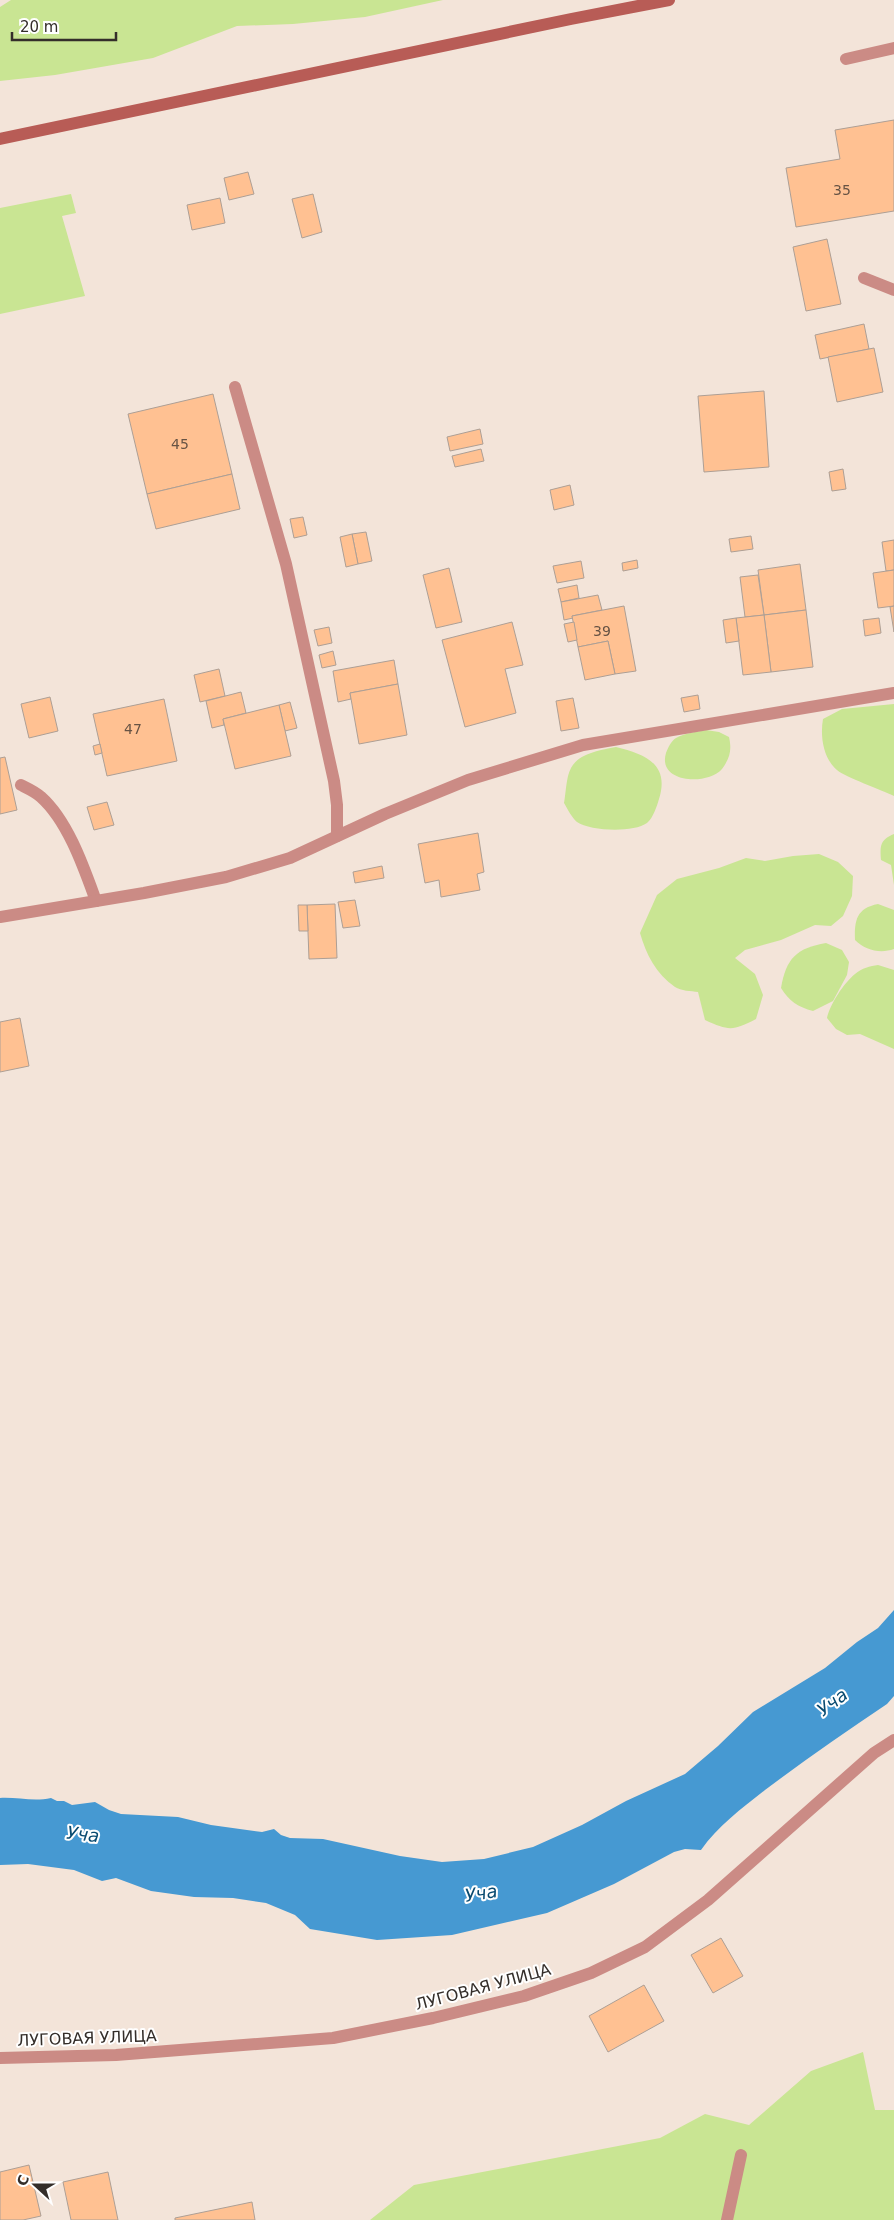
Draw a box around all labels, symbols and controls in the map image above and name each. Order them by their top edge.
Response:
scale bar [12,10,116,42]
text: 20 m [20,18,58,36]
house number: 35 [833,182,851,198]
house number: 45 [171,436,189,452]
house number: 39 [593,623,611,639]
house number: 47 [124,721,142,737]
water label: Уча [813,1684,851,1720]
water label: Уча [66,1822,100,1846]
water label: Уча [463,1880,499,1906]
street label: ЛУГОВАЯ УЛИЦА [413,1960,553,2014]
street label: ЛУГОВАЯ УЛИЦА [17,2026,157,2050]
north arrow [10,2160,60,2210]
text: С [14,2173,32,2188]

